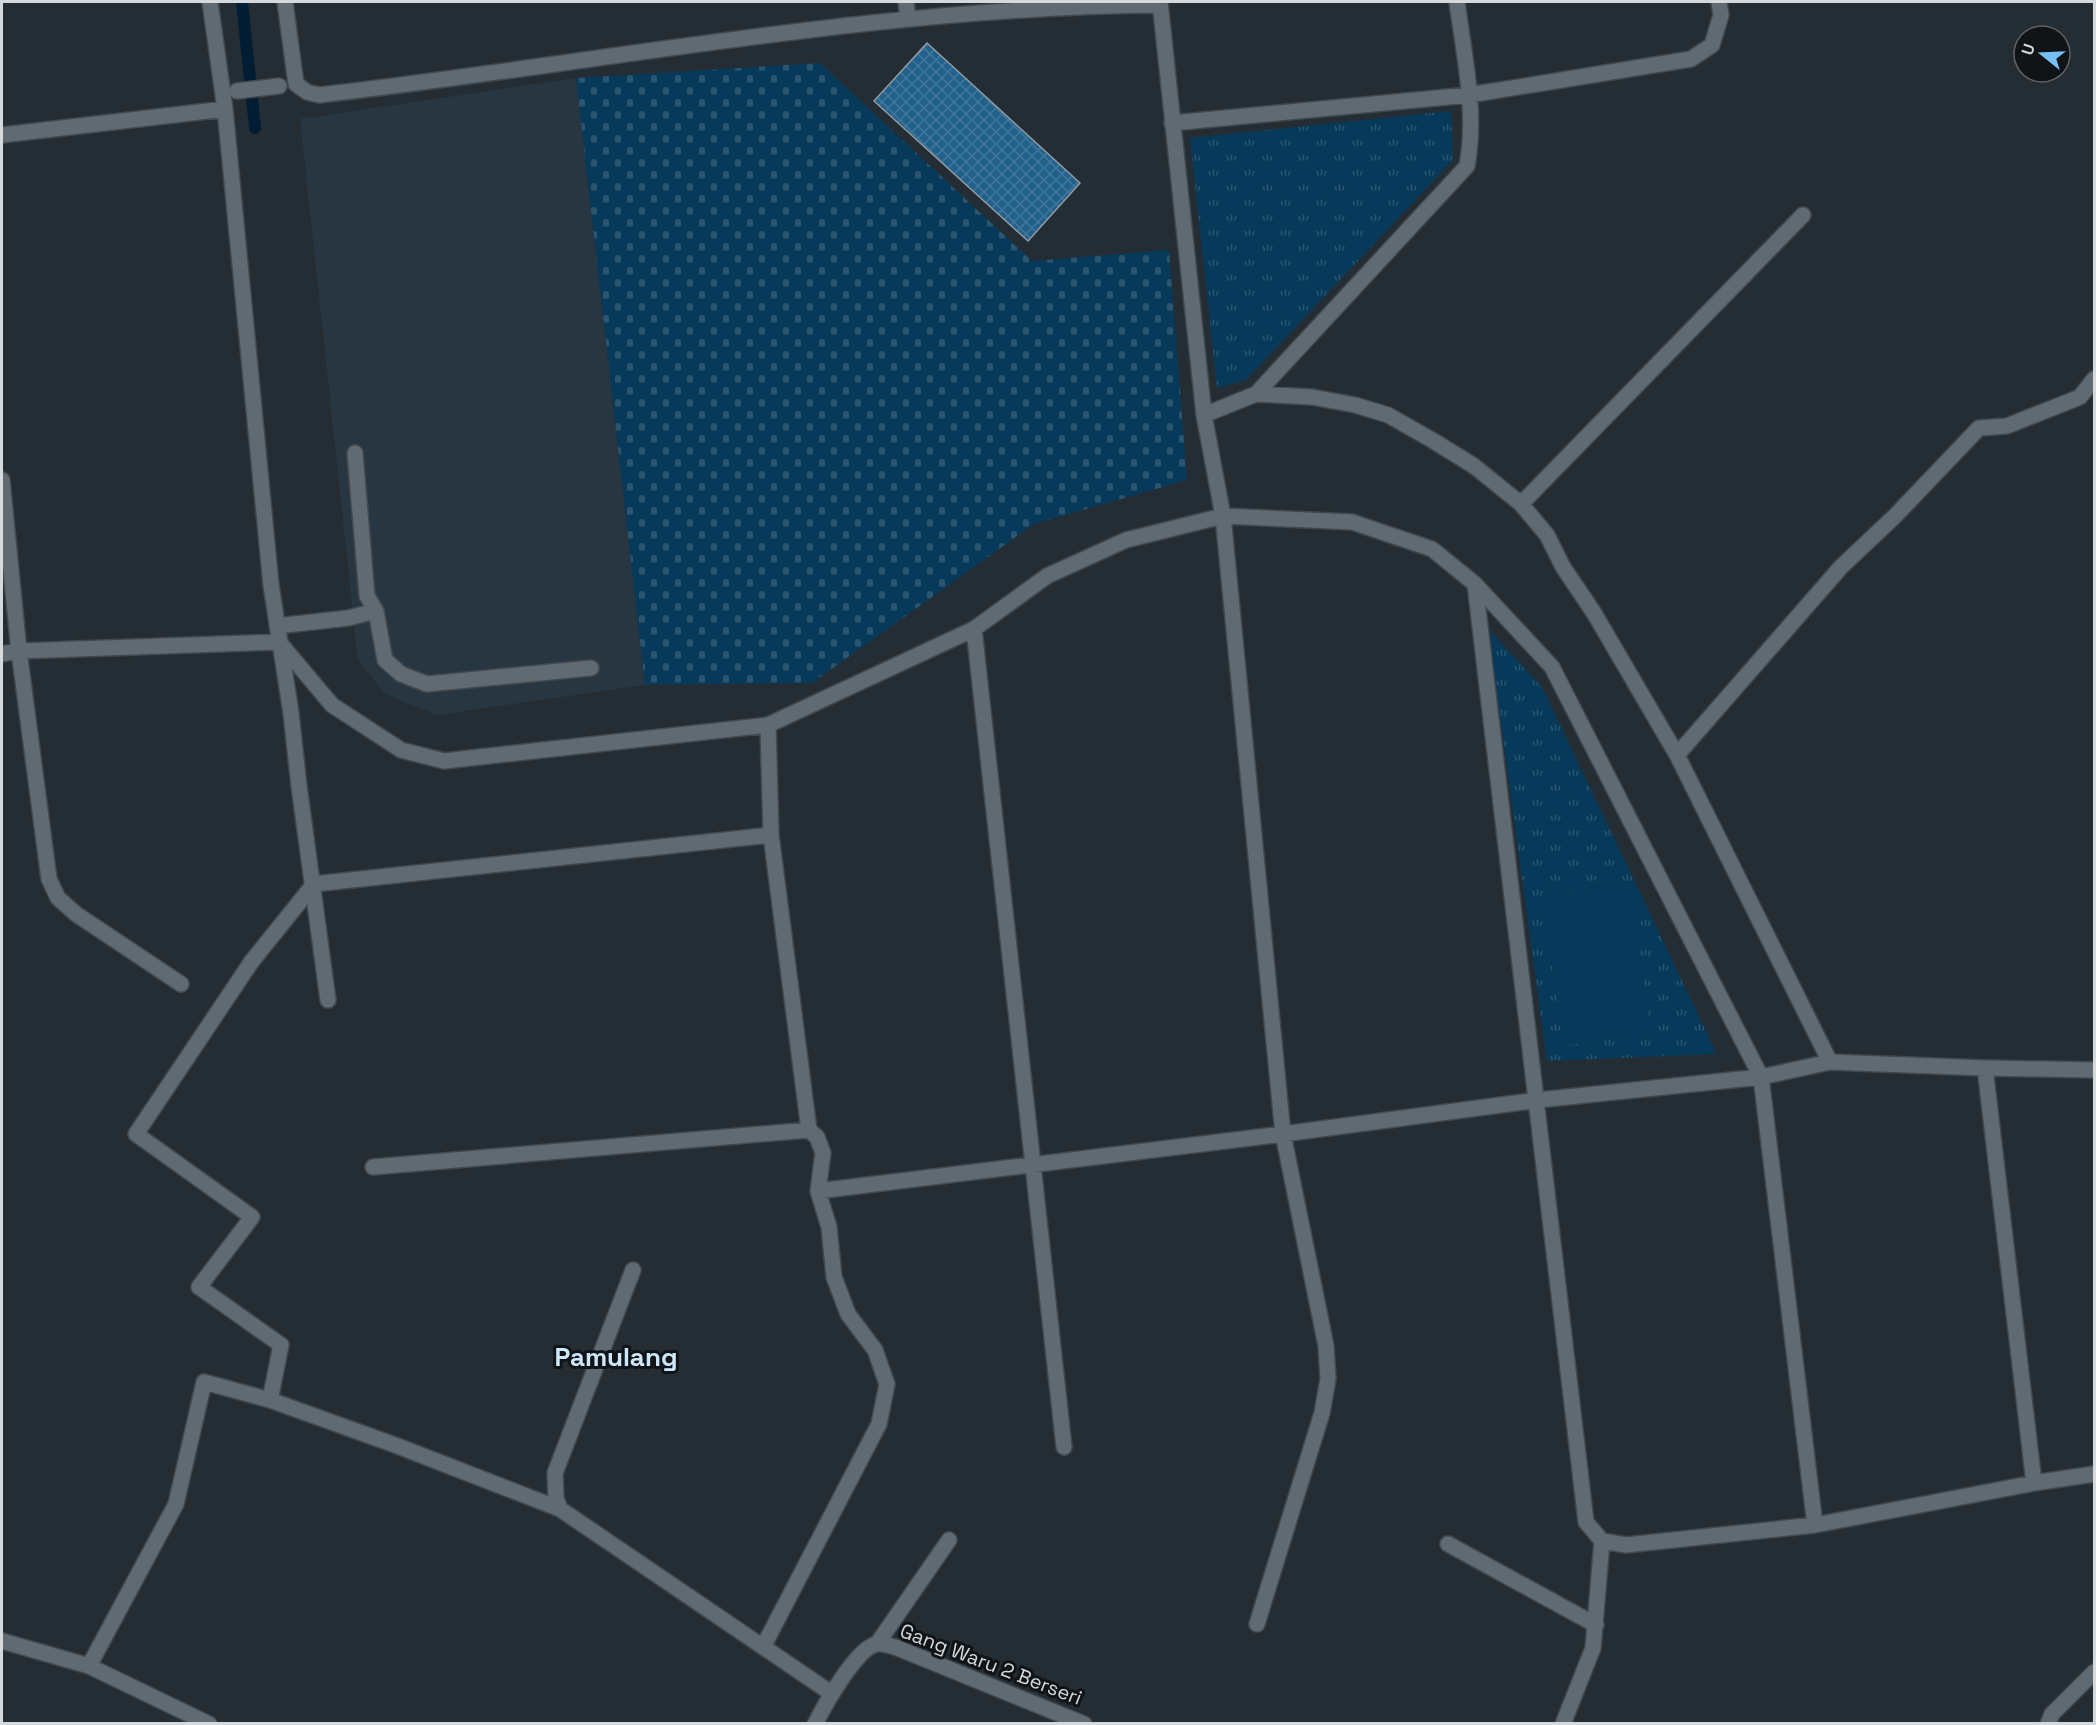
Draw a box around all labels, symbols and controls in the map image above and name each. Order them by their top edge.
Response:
north arrow [2012,24,2072,84]
text: U [2017,41,2040,58]
district label: Pamulang [554,1340,678,1374]
street label: Gang Waru 2 Berseri [896,1617,1086,1711]

